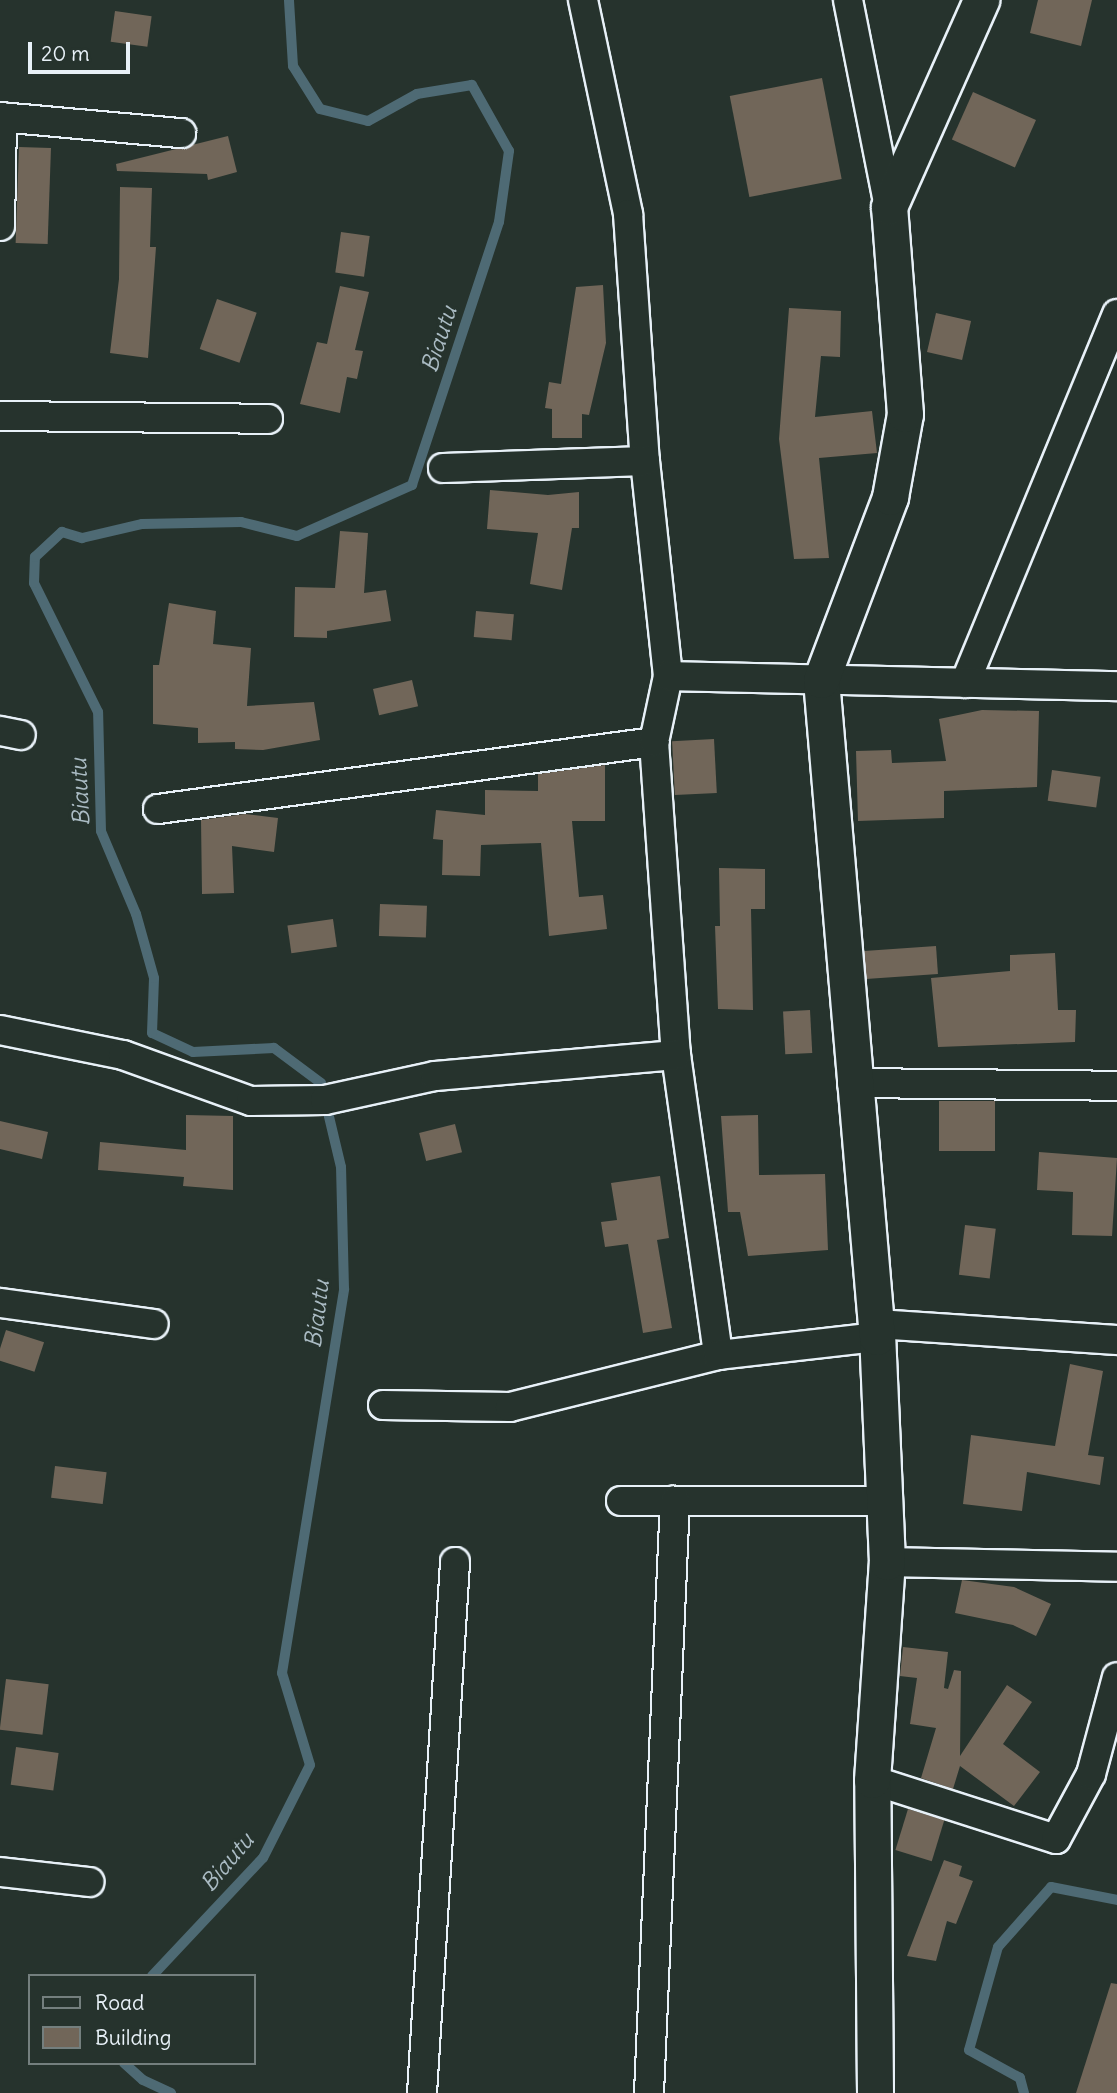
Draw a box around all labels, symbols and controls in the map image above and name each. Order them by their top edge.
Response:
scale bar [32,28,133,72]
text: 20 m [41,40,90,67]
water label: Biautu [415,302,463,376]
water label: Biautu [64,757,96,827]
water label: Biautu [299,1279,335,1349]
water label: Biautu [195,1827,259,1897]
legend [28,1974,256,2065]
text: Road [95,1989,144,2016]
text: Building [95,2024,171,2051]

